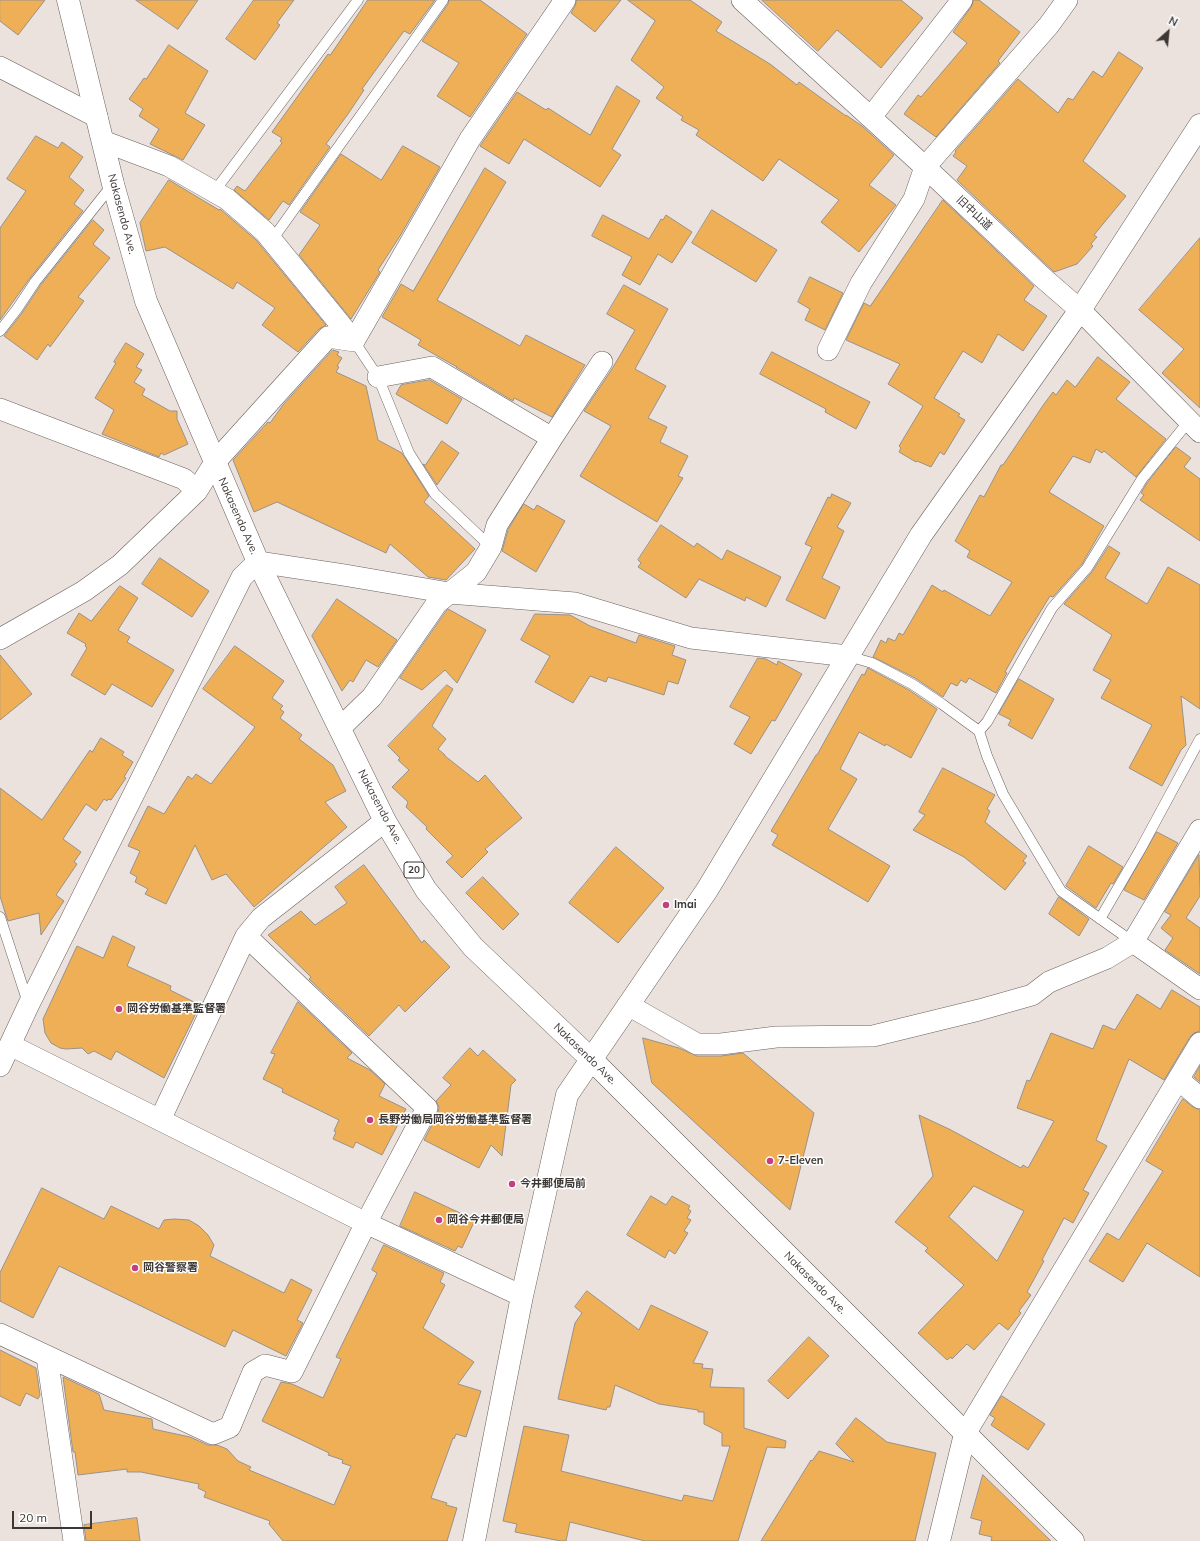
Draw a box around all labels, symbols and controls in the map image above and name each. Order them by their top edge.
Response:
north arrow [1148,12,1188,52]
text: N [1167,13,1180,29]
street label: Nakasendo Ave. [105,172,139,256]
street label: 旧中山道 [953,193,995,233]
street label: Nakasendo Ave. [215,476,261,556]
street label: Nakasendo Ave. [355,767,405,847]
road number: 20 [404,862,424,878]
place label: Imai [674,898,697,912]
marker: Imai [661,900,671,910]
place label: 岡谷労働基準監督署 [127,1002,226,1016]
marker: 岡谷労働基準監督署 [114,1004,124,1014]
street label: Nakasendo Ave. [551,1021,619,1087]
place label: 長野労働局岡谷労働基準監督署 [378,1113,532,1127]
marker: 長野労働局岡谷労働基準監督署 [365,1115,375,1125]
place label: 7-Eleven [778,1154,823,1168]
marker: 7-Eleven [765,1156,775,1166]
place label: 今井郵便局前 [520,1177,586,1191]
marker: 今井郵便局前 [507,1179,517,1189]
place label: 岡谷今井郵便局 [447,1213,524,1227]
marker: 岡谷今井郵便局 [434,1215,444,1225]
street label: Nakasendo Ave. [781,1249,849,1317]
place label: 岡谷警察署 [143,1261,198,1275]
marker: 岡谷警察署 [130,1263,140,1273]
scale bar [14,1503,94,1529]
text: 20 m [19,1510,47,1525]

